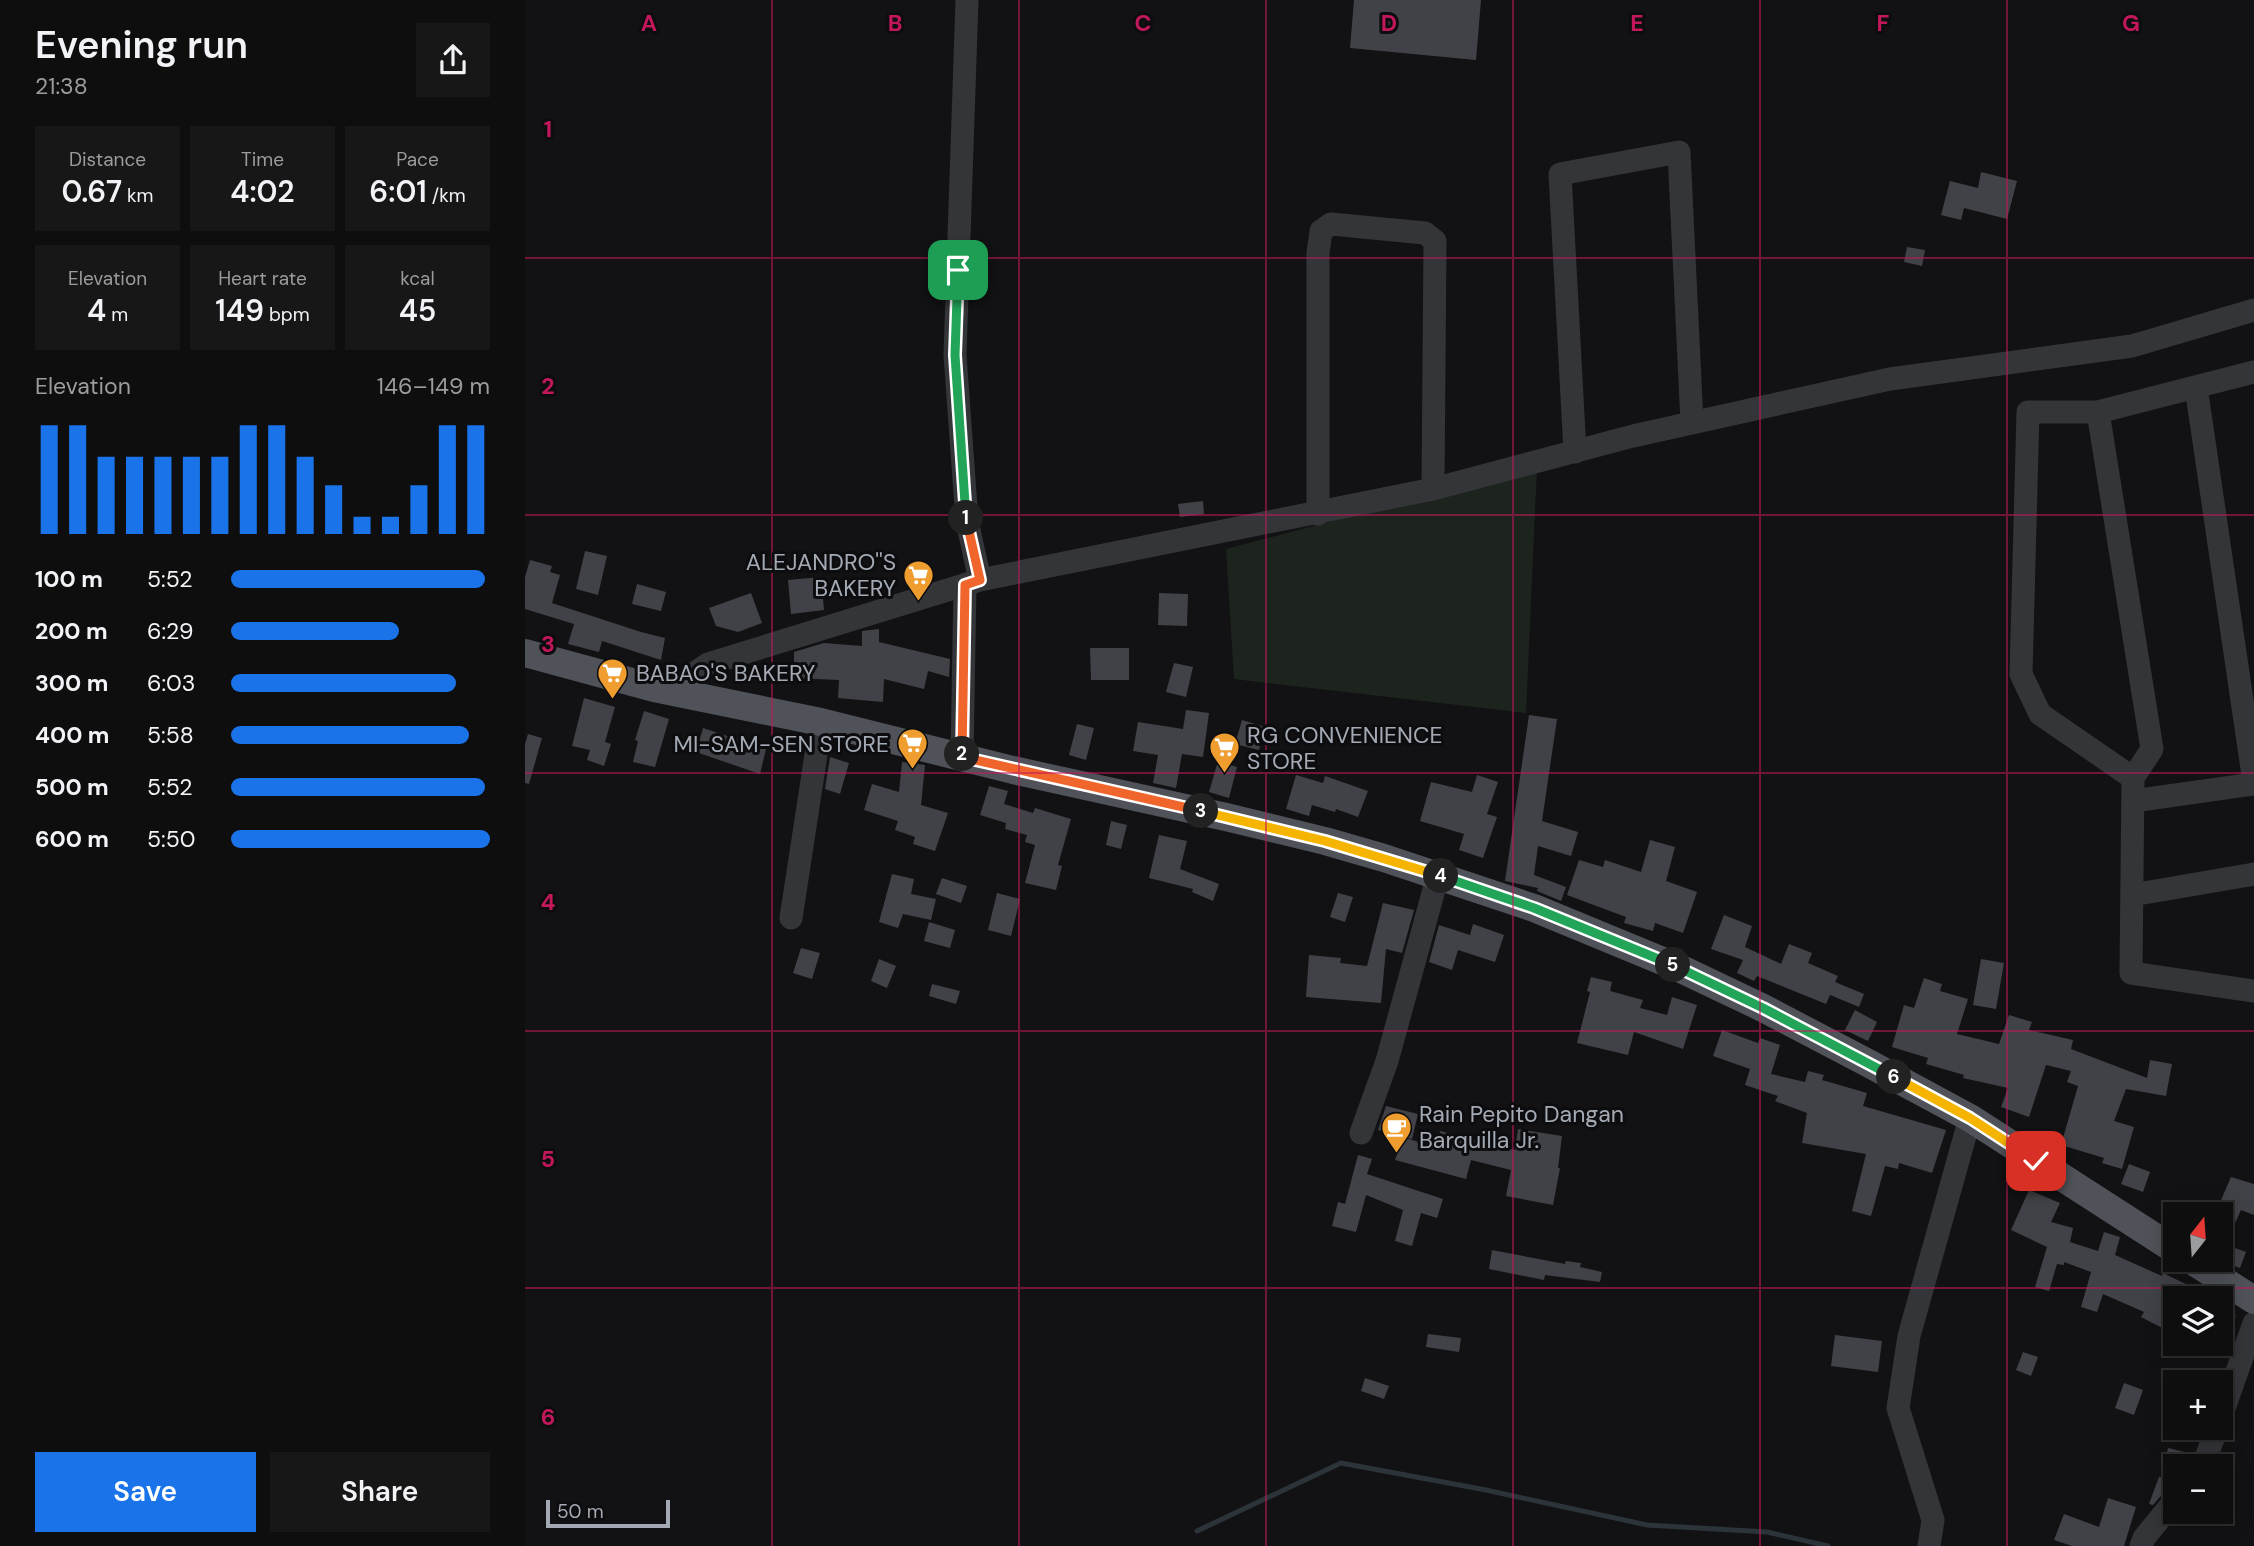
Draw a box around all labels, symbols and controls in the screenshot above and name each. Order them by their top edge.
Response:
text: A [641,8,657,38]
text: B [888,8,902,38]
text: C [1135,8,1151,38]
text: D [1381,8,1397,38]
text: E [1630,8,1644,38]
text: F [1877,8,1890,38]
text: G [2122,8,2140,38]
text: Evening run [35,20,248,70]
button: share [416,23,490,97]
text: 21:38 [35,71,88,101]
text: 1 [544,114,552,144]
text: Distance [69,147,146,172]
text: Time [241,147,284,172]
text: Pace [396,147,439,172]
text: 0.67 [61,172,122,211]
text: 4:02 [230,172,295,211]
text: 6:01 [369,172,427,211]
text: km [122,183,154,208]
text: /km [427,183,466,208]
pin [928,240,988,300]
icon: arrive [939,251,977,289]
text: Elevation [68,266,147,291]
text: Heart rate [218,266,307,291]
text: kcal [400,266,435,291]
text: 4 [87,291,106,330]
text: 149 [215,291,264,330]
text: 45 [399,291,436,330]
text: m [106,302,128,327]
text: bpm [264,302,310,327]
text: Elevation [35,371,131,401]
text: 146–149 m [377,371,490,401]
text: 2 [541,371,555,401]
pin: 1 [949,500,983,536]
text: 1 [962,505,969,530]
place label: ALEJANDRO''S BAKERY [746,547,896,603]
supermarket icon: ALEJANDRO''S BAKERY [902,558,936,602]
text: 100 m [35,564,103,594]
text: 5:52 [147,564,193,594]
text: 200 m [35,616,108,646]
text: 6:29 [147,616,194,646]
text: 3 [541,629,555,659]
supermarket icon: BABAO'S BAKERY [596,656,630,700]
place label: BABAO'S BAKERY [636,658,815,688]
text: 300 m [35,668,108,698]
text: 6:03 [147,668,195,698]
text: 400 m [35,720,109,750]
text: 5:58 [147,720,194,750]
place label: RG CONVENIENCE STORE [1247,720,1442,776]
supermarket icon: MI-SAM-SEN STORE [895,727,929,771]
place label: MI-SAM-SEN STORE [674,729,889,759]
supermarket icon: RG CONVENIENCE STORE [1207,731,1241,775]
pin: 2 [945,736,979,772]
text: 2 [956,741,967,766]
text: 500 m [35,772,109,802]
text: 5:52 [147,772,193,802]
pin: 3 [1183,794,1219,828]
text: 3 [1195,798,1206,823]
text: 600 m [35,824,109,854]
text: 5:50 [147,824,195,854]
pin: 4 [1423,858,1459,894]
text: 4 [1434,863,1447,888]
text: 4 [541,887,556,917]
pin: 5 [1655,948,1691,982]
text: 5 [1667,952,1678,977]
pin: 6 [1877,1060,1911,1094]
text: 6 [1887,1064,1900,1089]
place label: Rain Pepito Dangan Barquilla Jr. [1419,1099,1624,1155]
cafe icon: Rain Pepito Dangan Barquilla Jr. [1379,1110,1413,1154]
pin [2006,1131,2066,1191]
icon: check [2017,1142,2055,1180]
text: 5 [541,1144,555,1174]
north arrow [2163,1202,2233,1272]
map controls [2163,1202,2233,1524]
button: layers [2163,1286,2233,1356]
button: + [2163,1370,2233,1440]
text: 6 [541,1402,555,1432]
button: Save [35,1452,256,1532]
button: Share [270,1452,490,1532]
button: − [2163,1454,2233,1524]
scale bar [546,1497,670,1529]
text: 50 m [557,1499,604,1524]

